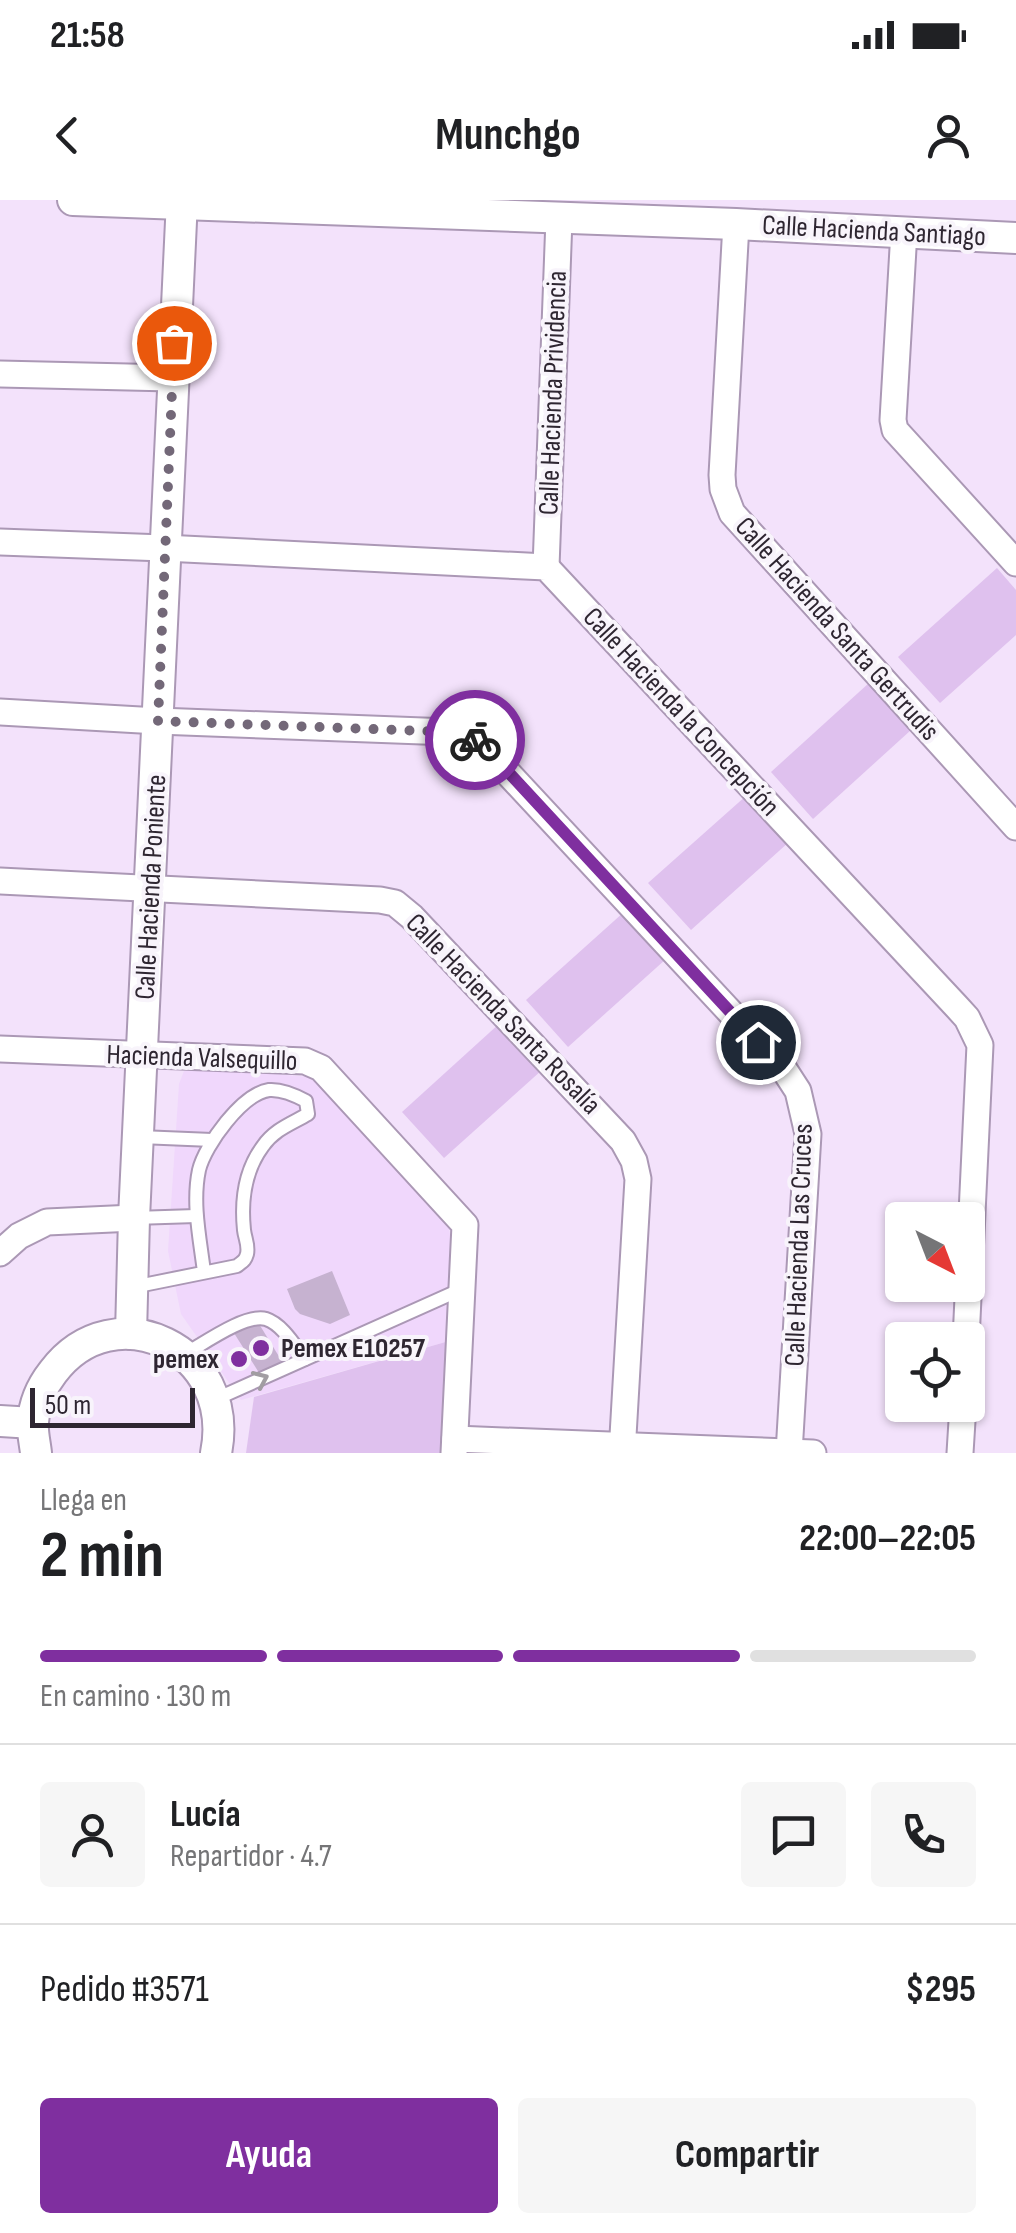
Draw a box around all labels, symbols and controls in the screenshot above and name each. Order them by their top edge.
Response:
text: 21:58 [50,13,125,58]
icon: back [40,108,95,163]
text: Munchgo [435,108,581,163]
icon: person [921,108,976,163]
street label: Calle Hacienda Santiago [761,209,987,253]
street label: Calle Hacienda Prividencia [532,270,574,516]
pin [132,301,217,386]
icon: bag [147,316,202,371]
street label: Calle Hacienda Santa Gertrudis [728,511,946,747]
street label: Calle Hacienda la Concepción [576,601,786,823]
courier [425,690,525,790]
icon: bike [448,713,503,768]
street label: Calle Hacienda Poniente [129,774,173,1000]
street label: Calle Hacienda Santa Rosalía [399,907,607,1121]
pin [716,1000,801,1085]
icon: home [731,1015,786,1070]
street label: Hacienda Valsequillo [106,1038,298,1078]
street label: Calle Hacienda Las Cruces [778,1123,820,1367]
north arrow [885,1202,985,1302]
map controls [885,1202,985,1422]
button: locate [885,1322,985,1422]
place label: Pemex E10257 [281,1332,426,1365]
marker: Pemex E10257 [250,1337,272,1359]
place label: pemex [153,1343,219,1376]
marker: pemex [228,1348,250,1370]
one-way arrow [250,1371,268,1391]
scale bar [30,1383,195,1428]
text: 50 m [45,1389,91,1422]
text: Llega en [40,1481,127,1520]
text: 22:00–22:05 [799,1516,976,1561]
text: 2 min [40,1518,164,1596]
text: En camino · 130 m [40,1677,231,1716]
button: person [40,1782,145,1887]
button: chat [741,1782,846,1887]
button: phone [871,1782,976,1887]
text: Lucía [170,1792,241,1837]
text: Repartidor · 4.7 [170,1837,332,1876]
text: Pedido #3571 [40,1967,209,2012]
text: $295 [905,1967,976,2012]
button: Ayuda [40,2098,498,2213]
button: Compartir [518,2098,976,2213]

